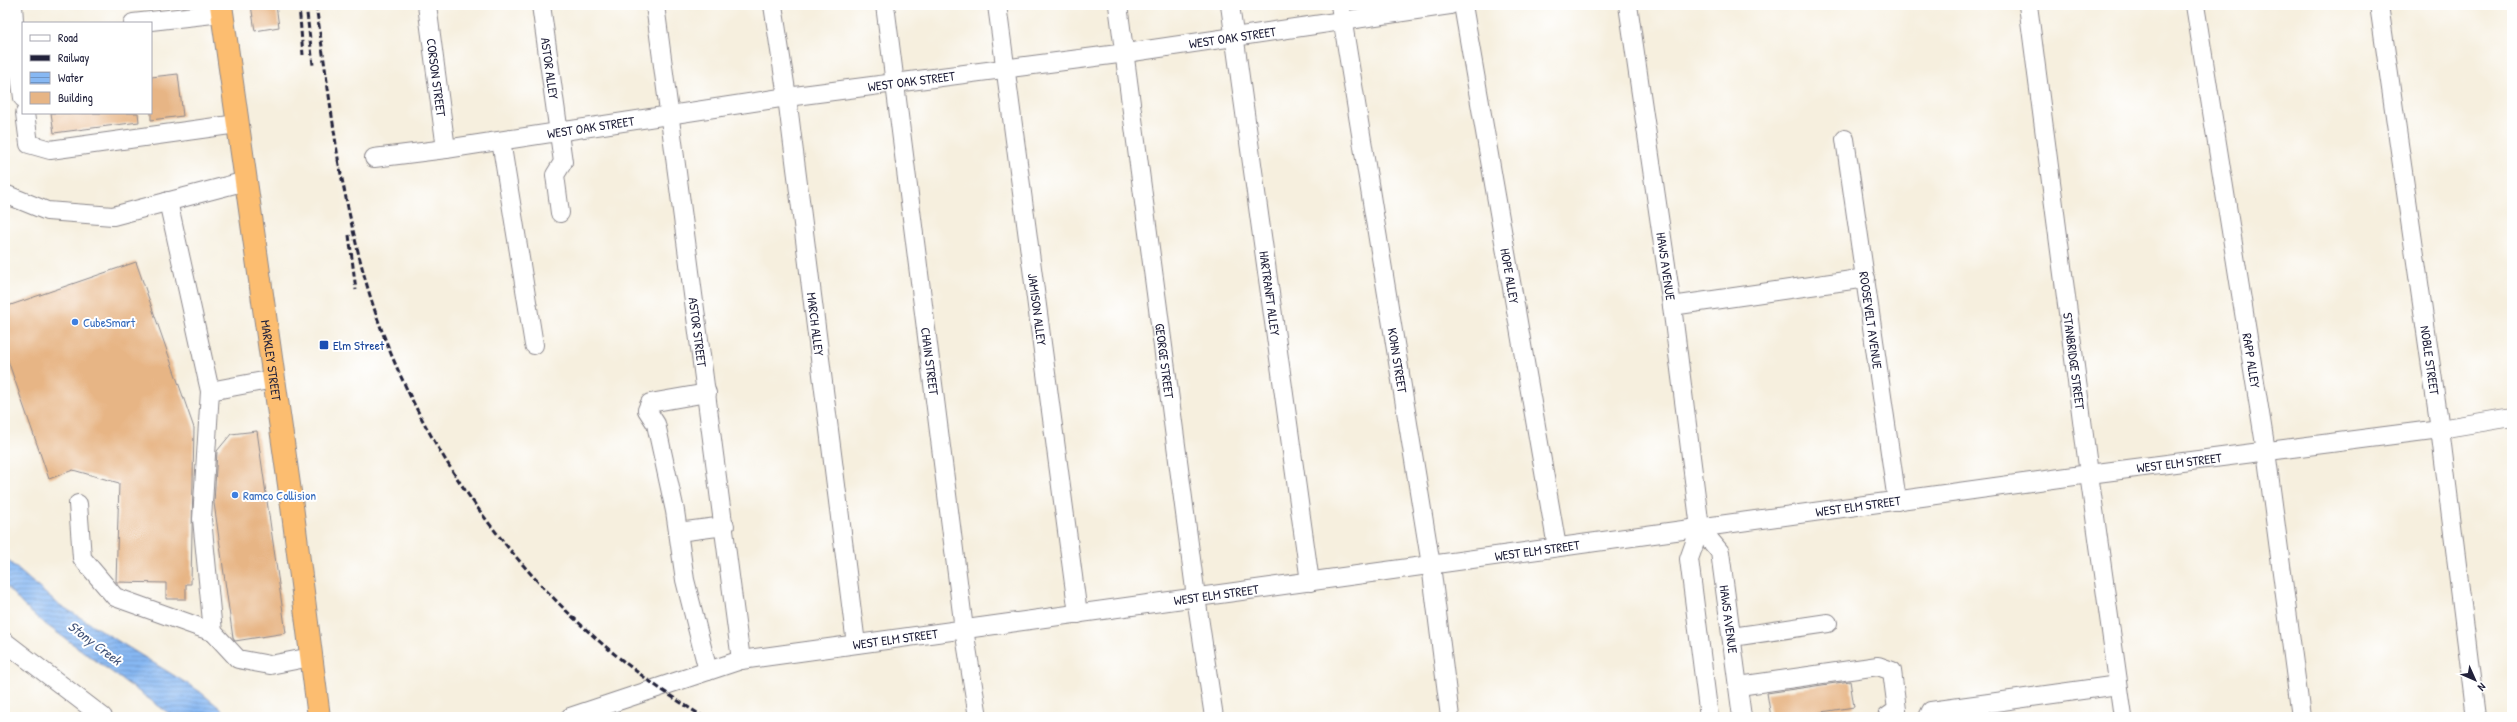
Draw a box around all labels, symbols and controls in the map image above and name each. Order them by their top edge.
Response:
legend [22,22,152,114]
street label: WEST OAK STREET [1188,22,1278,53]
text: Road [58,29,78,46]
street label: ASTOR ALLEY [537,36,563,101]
street label: CORSON STREET [422,37,451,119]
text: Railway [58,49,89,66]
street label: WEST OAK STREET [867,66,957,95]
text: Water [58,69,84,86]
text: Building [58,89,93,106]
street label: WEST OAK STREET [546,111,636,142]
street label: HAWS AVENUE [1652,231,1680,302]
street label: HOPE ALLEY [1496,247,1524,305]
street label: HARTRANFT ALLEY [1255,250,1285,337]
street label: ROOSEVELT AVENUE [1855,270,1887,370]
street label: JAMISON ALLEY [1024,272,1051,347]
street label: MARCH ALLEY [803,291,829,357]
street label: ASTOR STREET [684,296,712,369]
street label: STANBRIDGE STREET [2059,311,2090,411]
place label: CubeSmart [83,313,136,331]
marker: CubeSmart [70,317,80,327]
street label: MARKLEY STREET [257,319,286,403]
street label: GEORGE STREET [1151,322,1179,401]
street label: NOBLE STREET [2416,324,2444,397]
street label: CHAIN STREET [917,326,943,397]
street label: KOHN STREET [1384,327,1412,395]
street label: RAPP ALLEY [2238,332,2265,390]
place label: Elm Street [333,336,385,354]
marker: Elm Street [318,339,330,351]
street label: WEST ELM STREET [2136,448,2224,477]
place label: Ramco Collision [243,486,316,504]
marker: Ramco Collision [230,490,240,500]
street label: WEST ELM STREET [1814,491,1903,521]
street label: WEST ELM STREET [1494,535,1582,565]
street label: WEST ELM STREET [1173,580,1261,609]
street label: HAWS AVENUE [1715,584,1742,655]
water label: Stony Creek [64,616,127,670]
street label: WEST ELM STREET [852,624,940,653]
north arrow [2455,660,2495,700]
text: N [2475,680,2489,694]

